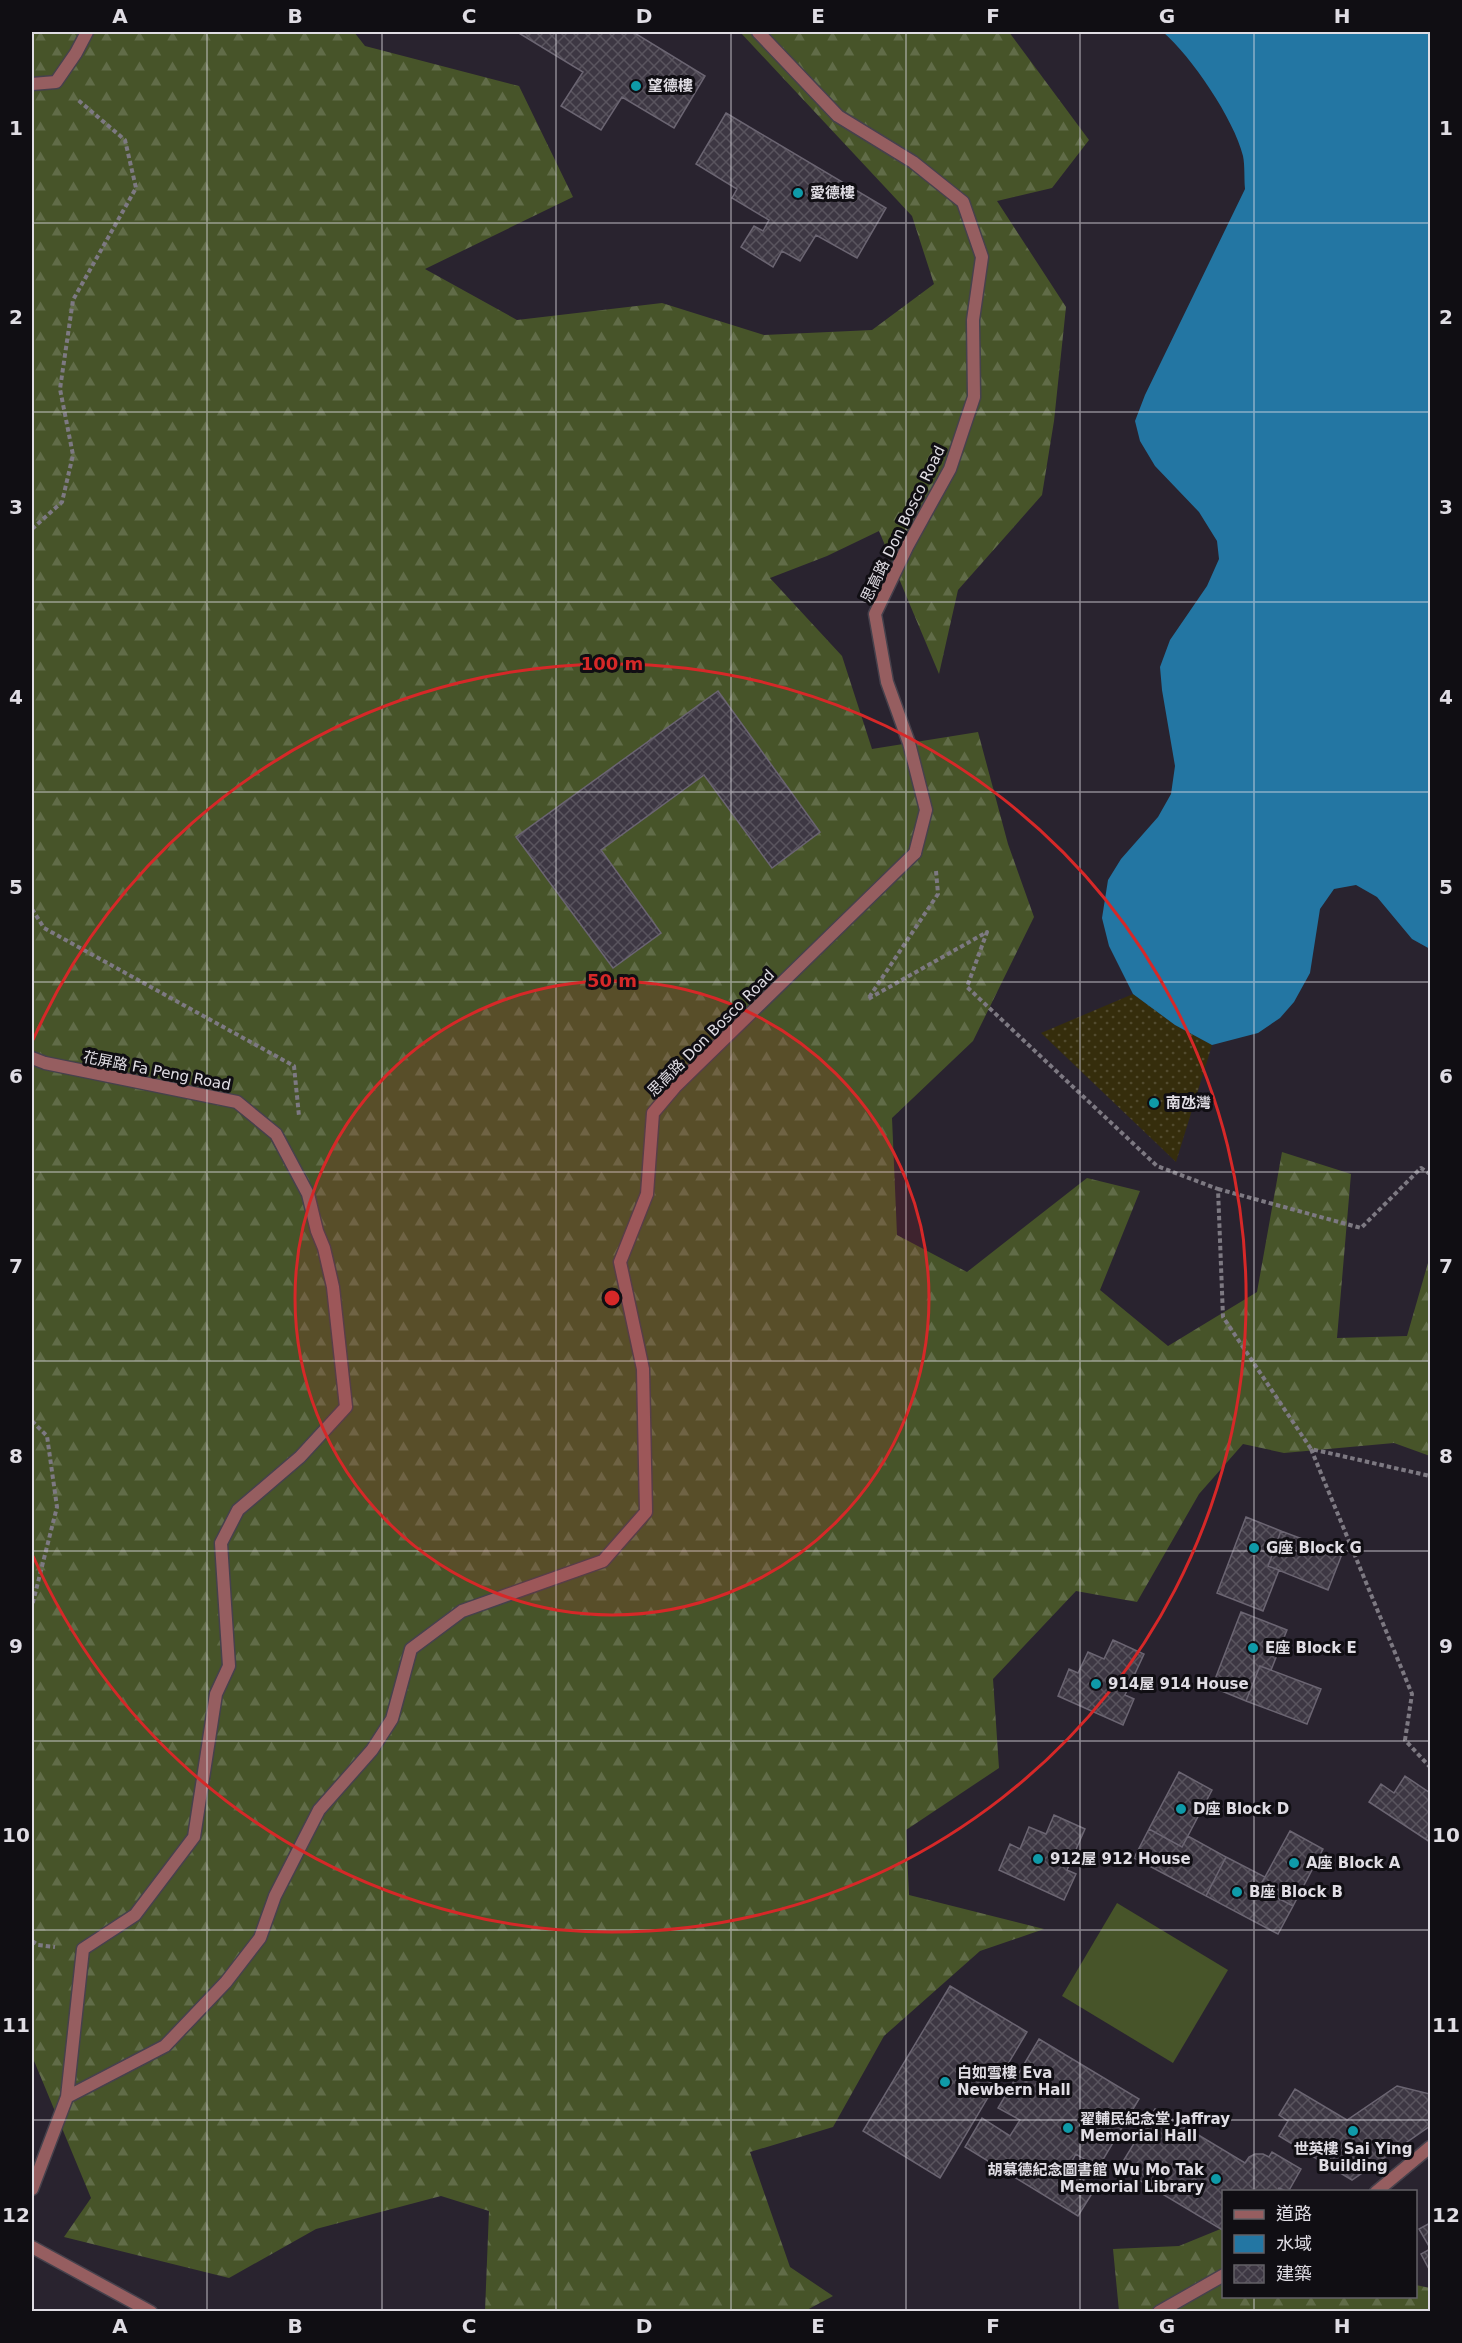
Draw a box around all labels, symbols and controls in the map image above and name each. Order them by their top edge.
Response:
text: A [112,4,128,28]
text: B [287,4,303,28]
text: C [462,4,476,28]
text: D [636,4,652,28]
text: E [811,4,825,28]
text: F [986,4,1000,28]
text: G [1159,4,1175,28]
text: H [1334,4,1350,28]
place label: 望德樓 [648,77,693,95]
marker: 望德樓 [629,79,643,93]
text: 1 [9,116,23,140]
text: 1 [1439,116,1453,140]
place label: 愛德樓 [810,184,855,202]
marker: 愛德樓 [791,186,805,200]
text: 2 [9,305,23,329]
text: 2 [1439,305,1453,329]
street label: 思高路 Don Bosco Road [857,443,949,605]
text: 3 [9,495,23,519]
text: 3 [1439,495,1453,519]
text: 100 m [581,653,643,674]
text: 4 [9,685,23,709]
text: 4 [1439,685,1453,709]
text: 5 [9,875,23,899]
text: 5 [1439,875,1453,899]
street label: 思高路 Don Bosco Road [644,966,778,1100]
text: 50 m [587,970,637,991]
street label: 花屏路 Fa Peng Road [82,1048,232,1094]
text: 6 [9,1064,23,1088]
text: 6 [1439,1064,1453,1088]
place label: 南氹灣 [1166,1094,1211,1112]
marker: 南氹灣 [1147,1096,1161,1110]
text: 7 [9,1254,23,1278]
text: 7 [1439,1254,1453,1278]
centre of rings [602,1288,622,1308]
text: 8 [9,1444,23,1468]
text: 8 [1439,1444,1453,1468]
place label: G座 Block G [1266,1539,1362,1557]
marker: G座 Block G [1247,1541,1261,1555]
text: 9 [9,1634,23,1658]
text: 9 [1439,1634,1453,1658]
place label: E座 Block E [1265,1639,1357,1657]
marker: E座 Block E [1246,1641,1260,1655]
place label: 914屋 914 House [1108,1675,1249,1693]
marker: 914屋 914 House [1089,1677,1103,1691]
place label: D座 Block D [1193,1800,1289,1818]
marker: D座 Block D [1174,1802,1188,1816]
text: 10 [2,1823,30,1847]
text: 10 [1432,1823,1460,1847]
place label: 912屋 912 House [1050,1850,1191,1868]
marker: 912屋 912 House [1031,1852,1045,1866]
place label: A座 Block A [1306,1854,1401,1872]
marker: A座 Block A [1287,1856,1301,1870]
place label: B座 Block B [1249,1883,1343,1901]
marker: B座 Block B [1230,1885,1244,1899]
text: 11 [2,2013,30,2037]
text: 11 [1432,2013,1460,2037]
place label: 白如雪樓 Eva Newbern Hall [957,2064,1071,2099]
marker: 白如雪樓 Eva Newbern Hall [938,2075,952,2089]
place label: 翟輔民紀念堂 Jaffray Memorial Hall [1080,2110,1230,2145]
marker: 翟輔民紀念堂 Jaffray Memorial Hall [1061,2121,1075,2135]
marker: 世英樓 Sai Ying Building [1346,2124,1360,2138]
place label: 世英樓 Sai Ying Building [1294,2140,1412,2175]
place label: 胡慕德紀念圖書館 Wu Mo Tak Memorial Library [987,2161,1205,2196]
marker: 胡慕德紀念圖書館 Wu Mo Tak Memorial Library [1209,2172,1223,2186]
legend [1222,2190,1417,2298]
text: 12 [2,2203,30,2227]
text: 道路 [1276,2203,1312,2224]
text: 12 [1432,2203,1460,2227]
text: 水域 [1276,2233,1312,2254]
text: 建築 [1276,2263,1312,2284]
text: A [112,2314,128,2338]
text: B [287,2314,303,2338]
text: C [462,2314,476,2338]
text: D [636,2314,652,2338]
text: E [811,2314,825,2338]
text: F [986,2314,1000,2338]
text: G [1159,2314,1175,2338]
text: H [1334,2314,1350,2338]

